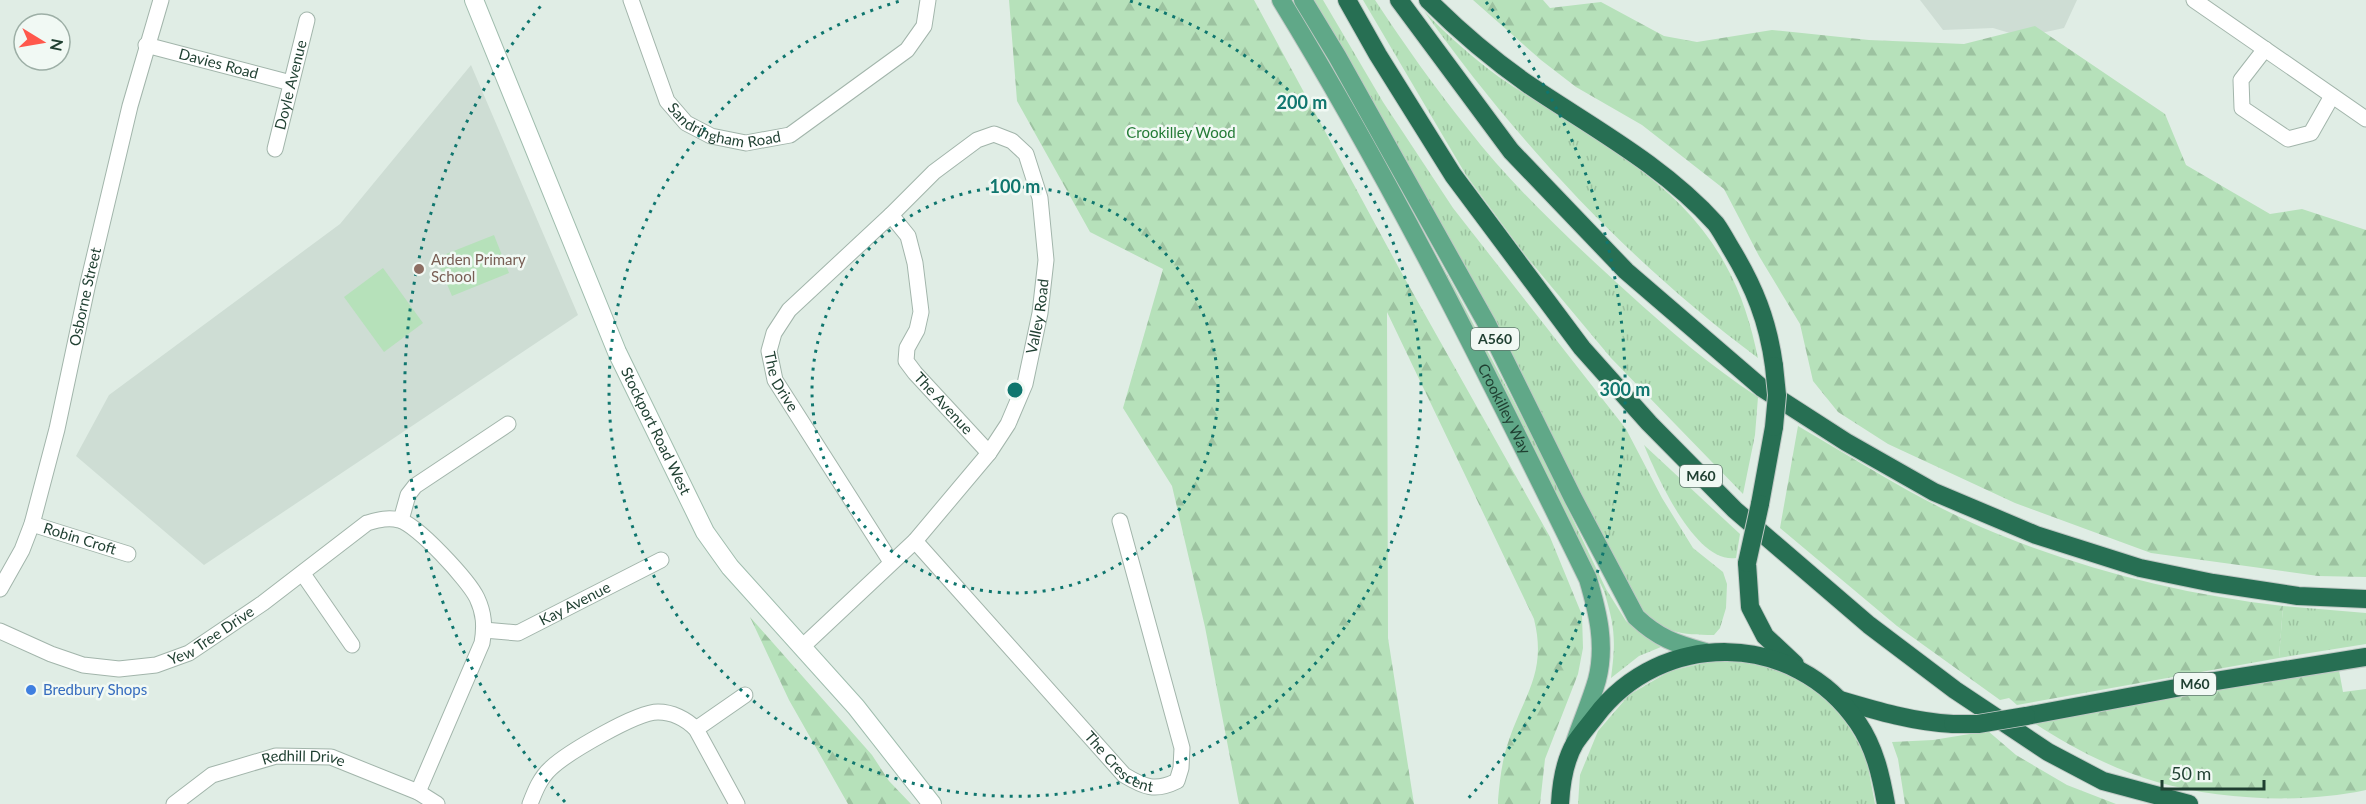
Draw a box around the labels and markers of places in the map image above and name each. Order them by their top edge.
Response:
place label: Arden Primary School [431,250,526,285]
marker: Arden Primary School [412,262,426,276]
centre of rings [1005,380,1025,400]
place label: Bredbury Shops [43,680,147,698]
marker: Bredbury Shops [24,683,38,697]

